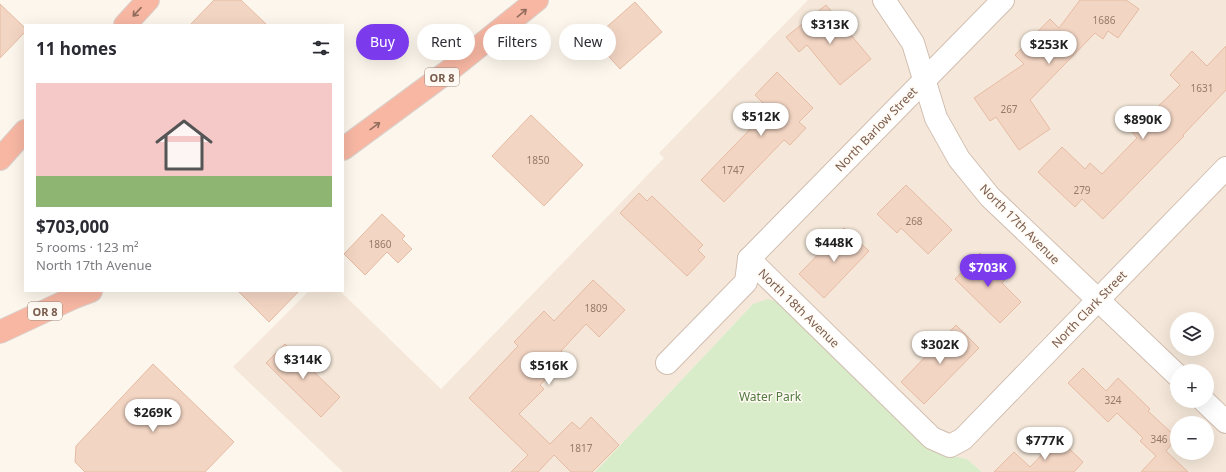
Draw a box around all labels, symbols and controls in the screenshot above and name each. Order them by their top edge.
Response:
one-way arrow [132,7,141,18]
one-way arrow [517,8,528,17]
pin: $313K [802,11,858,45]
house number: 1686 [1093,13,1116,27]
text: $313K [811,15,849,33]
chip: Buy [356,24,409,60]
chip: Rent [417,24,475,60]
chip: Filters [483,24,551,60]
chip: New [559,24,616,60]
pin: $253K [1021,31,1077,65]
text: $253K [1030,35,1068,53]
text: 11 homes [36,37,117,60]
icon: filters [310,37,332,59]
road number: OR 8 [425,68,459,86]
house number: 1631 [1191,81,1213,95]
street label: North Barlow Street [831,82,921,175]
house number: 267 [1000,102,1018,116]
pin: $512K [733,103,789,137]
pin: $890K [1115,106,1171,140]
text: $512K [742,107,780,125]
icon: home [148,109,220,181]
text: $890K [1124,110,1162,128]
one-way arrow [369,122,380,130]
house number: 1850 [527,153,550,167]
house number: 1747 [722,163,745,177]
street label: North 17th Avenue [976,180,1064,268]
house number: 279 [1073,183,1091,197]
house number: 268 [905,214,923,228]
text: $703,000 [36,215,109,238]
pin: $448K [806,229,862,263]
text: $448K [815,233,853,251]
house number: 1860 [369,237,392,251]
text: 5 rooms · 123 m² [36,238,139,256]
pin: $703K [960,254,1016,288]
text: North 17th Avenue [36,256,152,274]
text: $703K [969,258,1007,276]
street label: North 18th Avenue [755,265,844,351]
street label: North Clark Street [1048,266,1131,351]
house number: 1809 [585,301,608,315]
road number: OR 8 [28,302,62,320]
map controls [1170,312,1214,460]
button: layers [1170,312,1214,356]
pin: $302K [912,331,968,365]
text: $302K [921,335,959,353]
pin: $314K [275,346,331,380]
text: $314K [284,350,322,368]
pin: $516K [521,352,577,386]
text: $516K [530,356,568,374]
button: + [1170,364,1214,408]
park label: Water Park [739,388,802,405]
house number: 324 [1104,393,1122,407]
pin: $269K [125,399,181,433]
text: $269K [134,403,172,421]
button: − [1170,416,1214,460]
pin: $777K [1017,427,1073,461]
text: $777K [1026,431,1064,449]
house number: 346 [1150,432,1168,446]
house number: 1817 [570,441,593,455]

